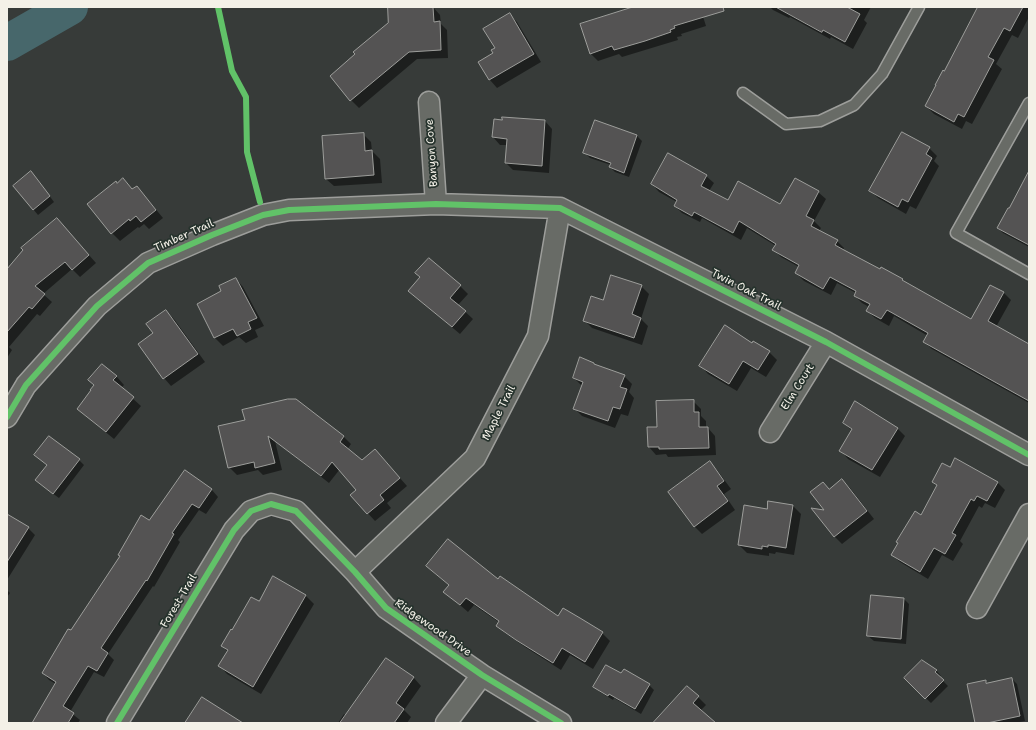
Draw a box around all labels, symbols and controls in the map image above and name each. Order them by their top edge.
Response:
street label: Banyon Cove [423,119,441,187]
street label: Timber Trail [152,217,216,255]
street label: Twin Oak Trail [709,267,783,313]
street label: Elm Court [779,361,817,413]
street label: Maple Trail [479,383,519,443]
street label: Forest Trail [158,572,200,630]
street label: Ridgewood Drive [392,597,474,659]

